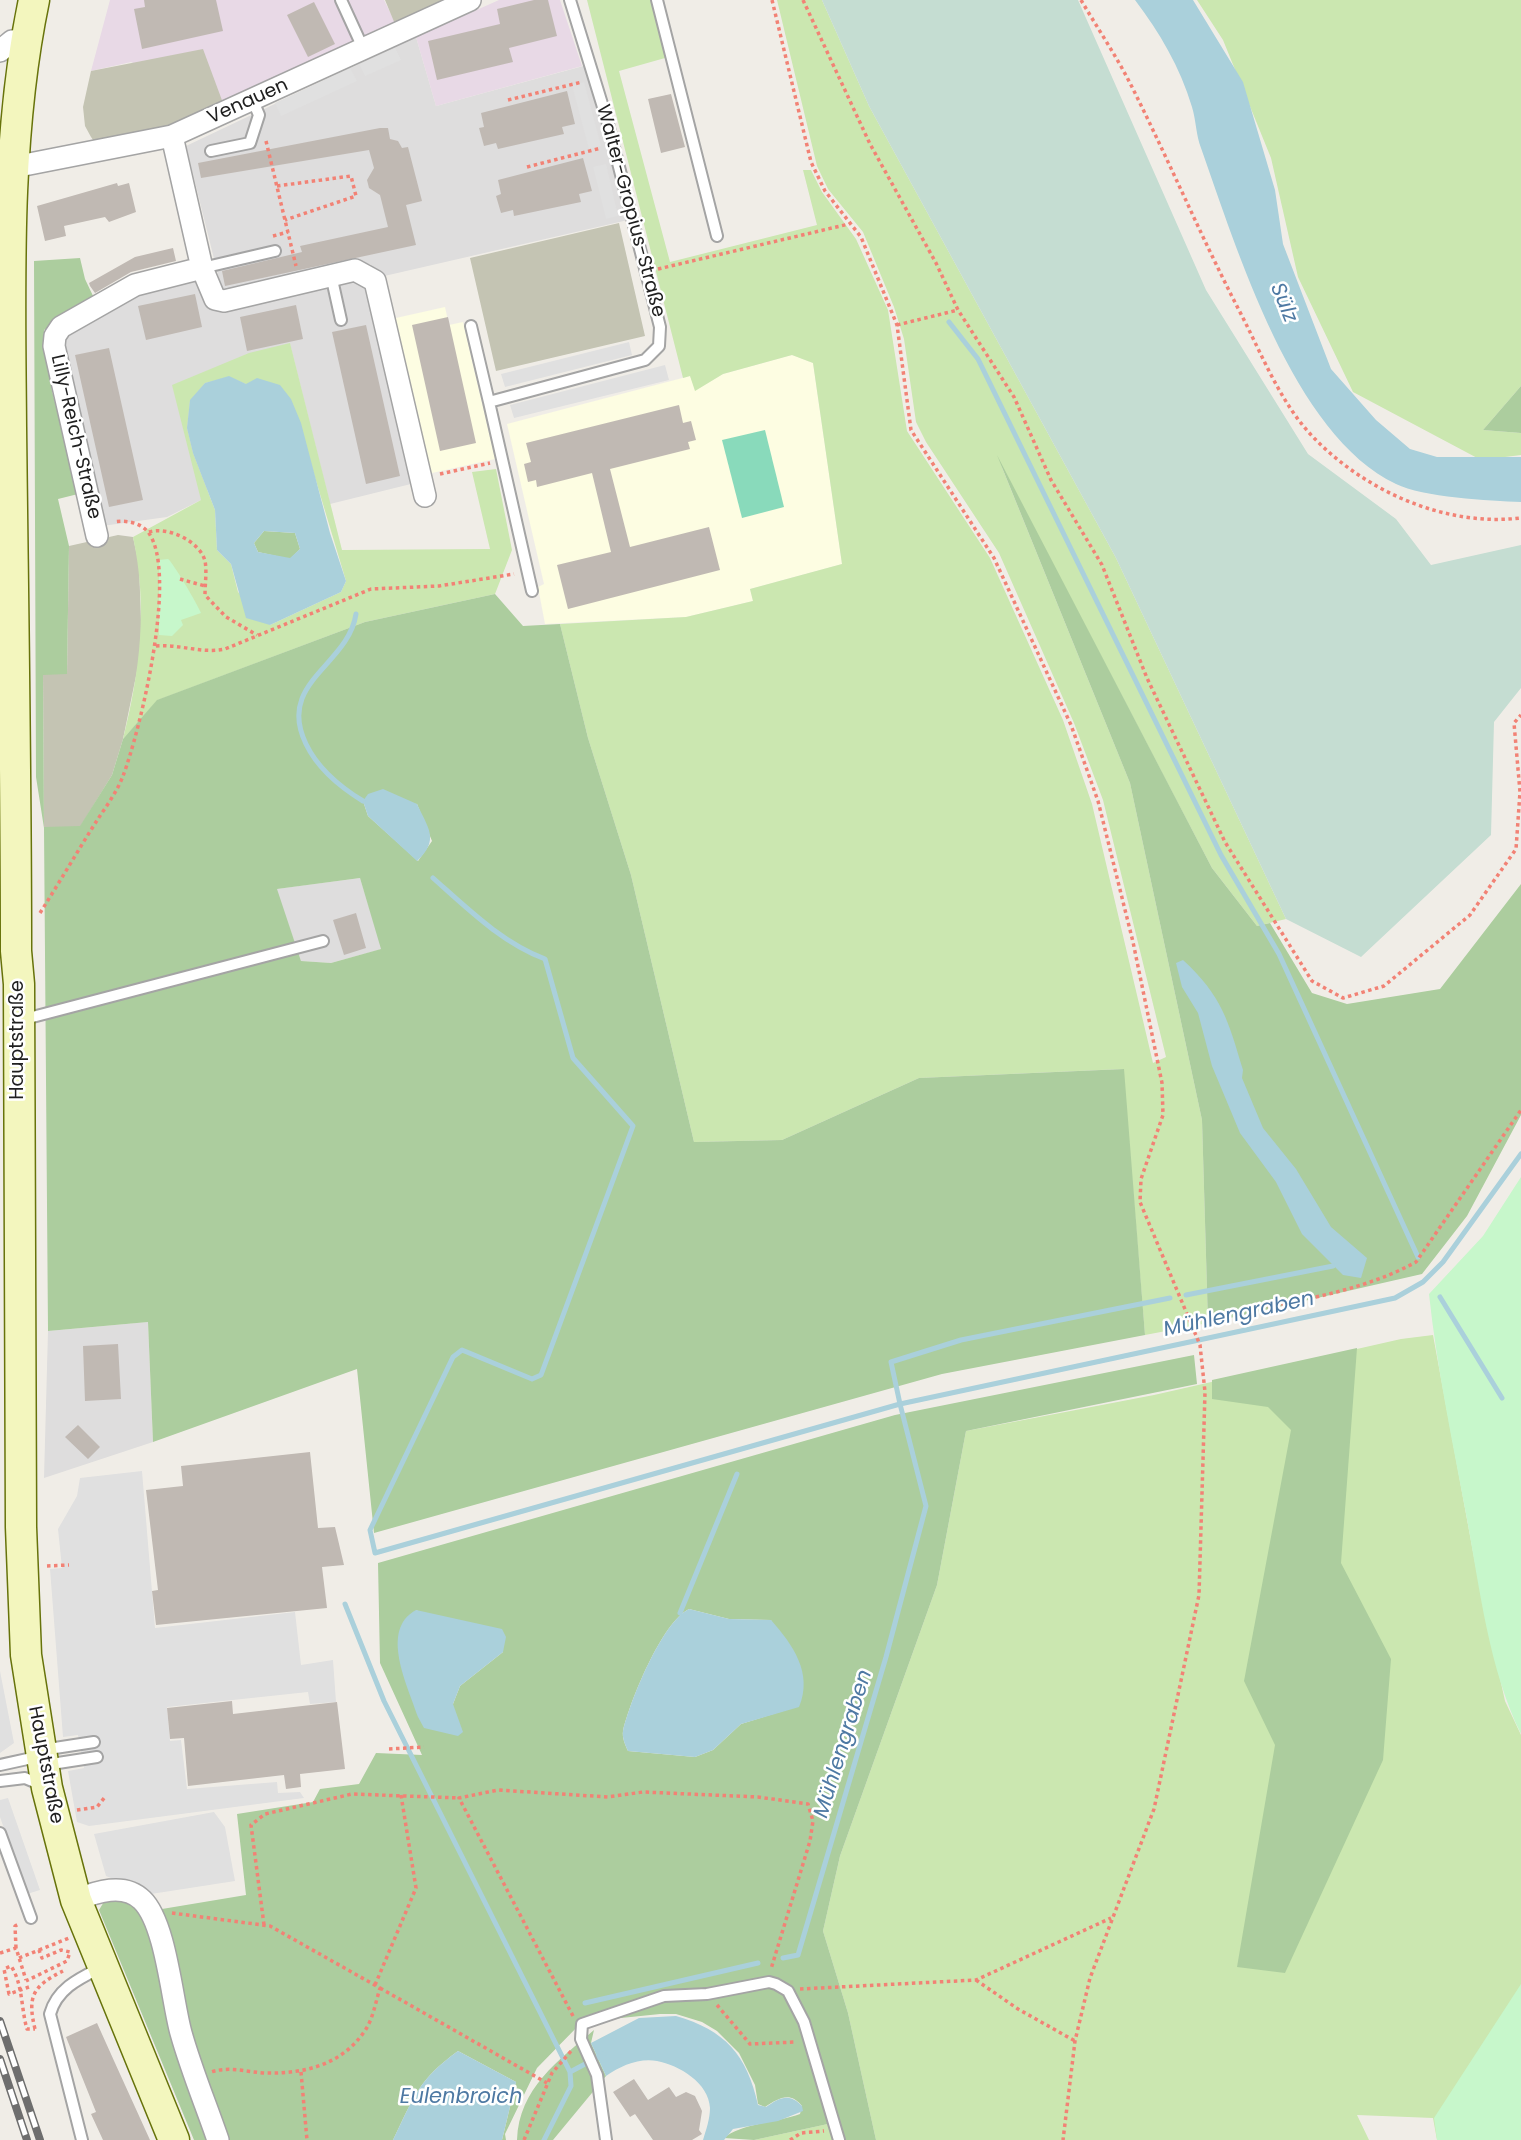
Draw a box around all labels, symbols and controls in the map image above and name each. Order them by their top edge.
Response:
street label: Venauen [204,74,292,130]
street label: Walter-Gropius-Straße [591,102,669,320]
water label: Sülz [1264,280,1302,326]
street label: Lilly-Reich-Straße [45,352,105,522]
street label: Hauptstraße [7,980,29,1100]
water label: Mühlengraben [1161,1287,1317,1343]
water label: Mühlengraben [810,1667,878,1821]
street label: Hauptstraße [22,1704,68,1826]
water label: Eulenbroich [400,2085,522,2111]

